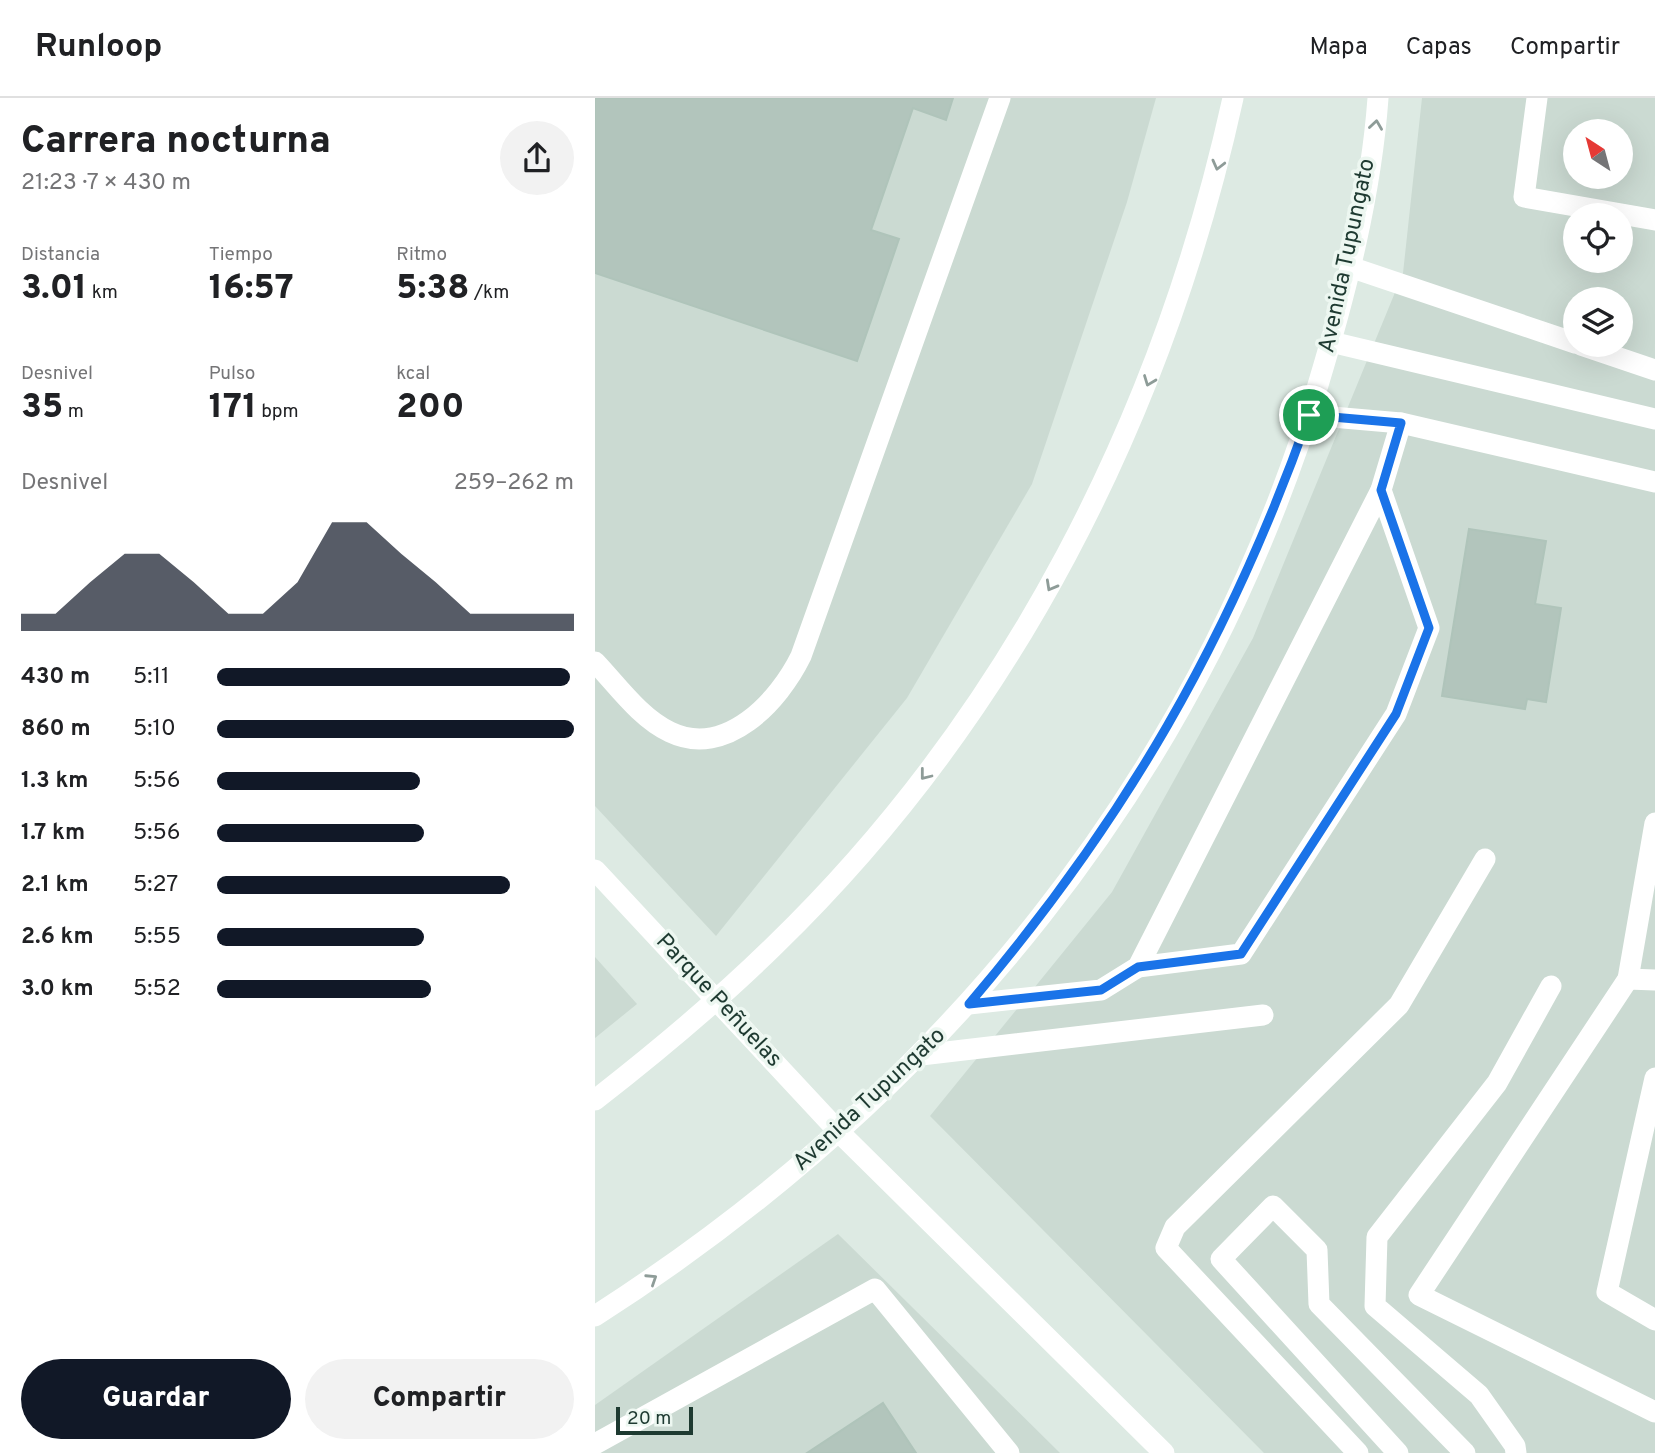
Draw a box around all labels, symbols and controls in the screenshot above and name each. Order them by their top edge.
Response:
text: Runloop [35,27,162,69]
text: Mapa [1310,33,1368,63]
text: Capas [1406,33,1472,63]
text: Compartir [1510,33,1620,63]
text: Carrera nocturna [21,118,331,167]
one-way arrow [1368,119,1383,131]
north arrow [1563,119,1633,189]
map controls [1563,119,1633,357]
button: share [500,121,574,195]
street label: Avenida Tupungato [1313,156,1383,356]
one-way arrow [1212,158,1226,170]
text: 21:23 · 7 × 430 m [21,169,191,198]
button: locate [1563,203,1633,273]
text: Distancia [21,243,100,267]
text: Tiempo [209,243,273,267]
text: Ritmo [396,243,447,267]
text: 3.01 [21,267,87,311]
text: 16:57 [209,267,294,311]
text: 5:38 [396,267,470,311]
text: km [87,281,118,305]
text: /km [470,281,509,305]
button: layers [1563,287,1633,357]
text: Desnivel [21,362,93,386]
text: Pulso [209,362,255,386]
text: kcal [396,362,430,386]
one-way arrow [1144,375,1158,387]
pin [1279,385,1339,445]
text: 35 [21,386,63,430]
text: 171 [209,386,257,430]
text: 200 [396,386,464,430]
icon: arrive [1290,396,1328,434]
text: m [63,400,84,424]
text: bpm [257,400,299,424]
text: Desnivel [21,469,108,498]
text: 259–262 m [454,469,574,498]
one-way arrow [1046,579,1059,591]
text: 430 m [21,663,90,692]
text: 5:11 [133,663,170,692]
text: 860 m [21,715,91,744]
text: 5:10 [133,715,176,744]
text: 1.3 km [21,767,88,796]
text: 5:56 [133,767,180,796]
one-way arrow [920,768,933,780]
text: 1.7 km [21,819,85,848]
text: 5:56 [133,819,180,848]
text: 2.1 km [21,871,89,900]
text: 5:27 [133,871,178,900]
text: 2.6 km [21,923,94,952]
text: 5:55 [133,923,181,952]
street label: Parque Peñuelas [649,928,787,1074]
text: 3.0 km [21,975,94,1004]
text: 5:52 [133,975,181,1004]
street label: Avenida Tupungato [788,1022,952,1178]
one-way arrow [645,1274,658,1287]
button: Guardar [21,1359,291,1439]
button: Compartir [305,1359,574,1439]
scale bar [616,1404,693,1436]
text: 20 m [627,1407,671,1431]

